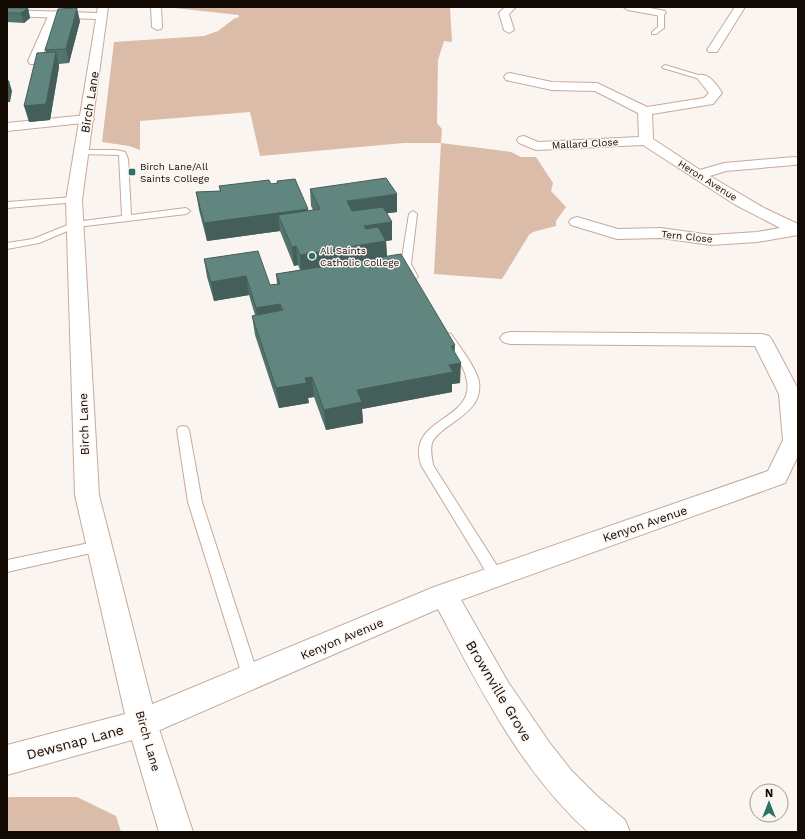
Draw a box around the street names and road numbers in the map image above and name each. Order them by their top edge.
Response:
street label: Birch Lane [78,70,102,134]
street label: Mallard Close [552,136,619,151]
street label: Heron Avenue [676,158,739,203]
street label: Tern Close [661,228,713,245]
street label: Birch Lane [76,393,92,455]
street label: Kenyon Avenue [601,503,689,545]
street label: Kenyon Avenue [299,615,386,663]
street label: Brownville Grove [463,638,535,744]
street label: Birch Lane [133,709,163,773]
street label: Dewsnap Lane [25,721,125,763]

